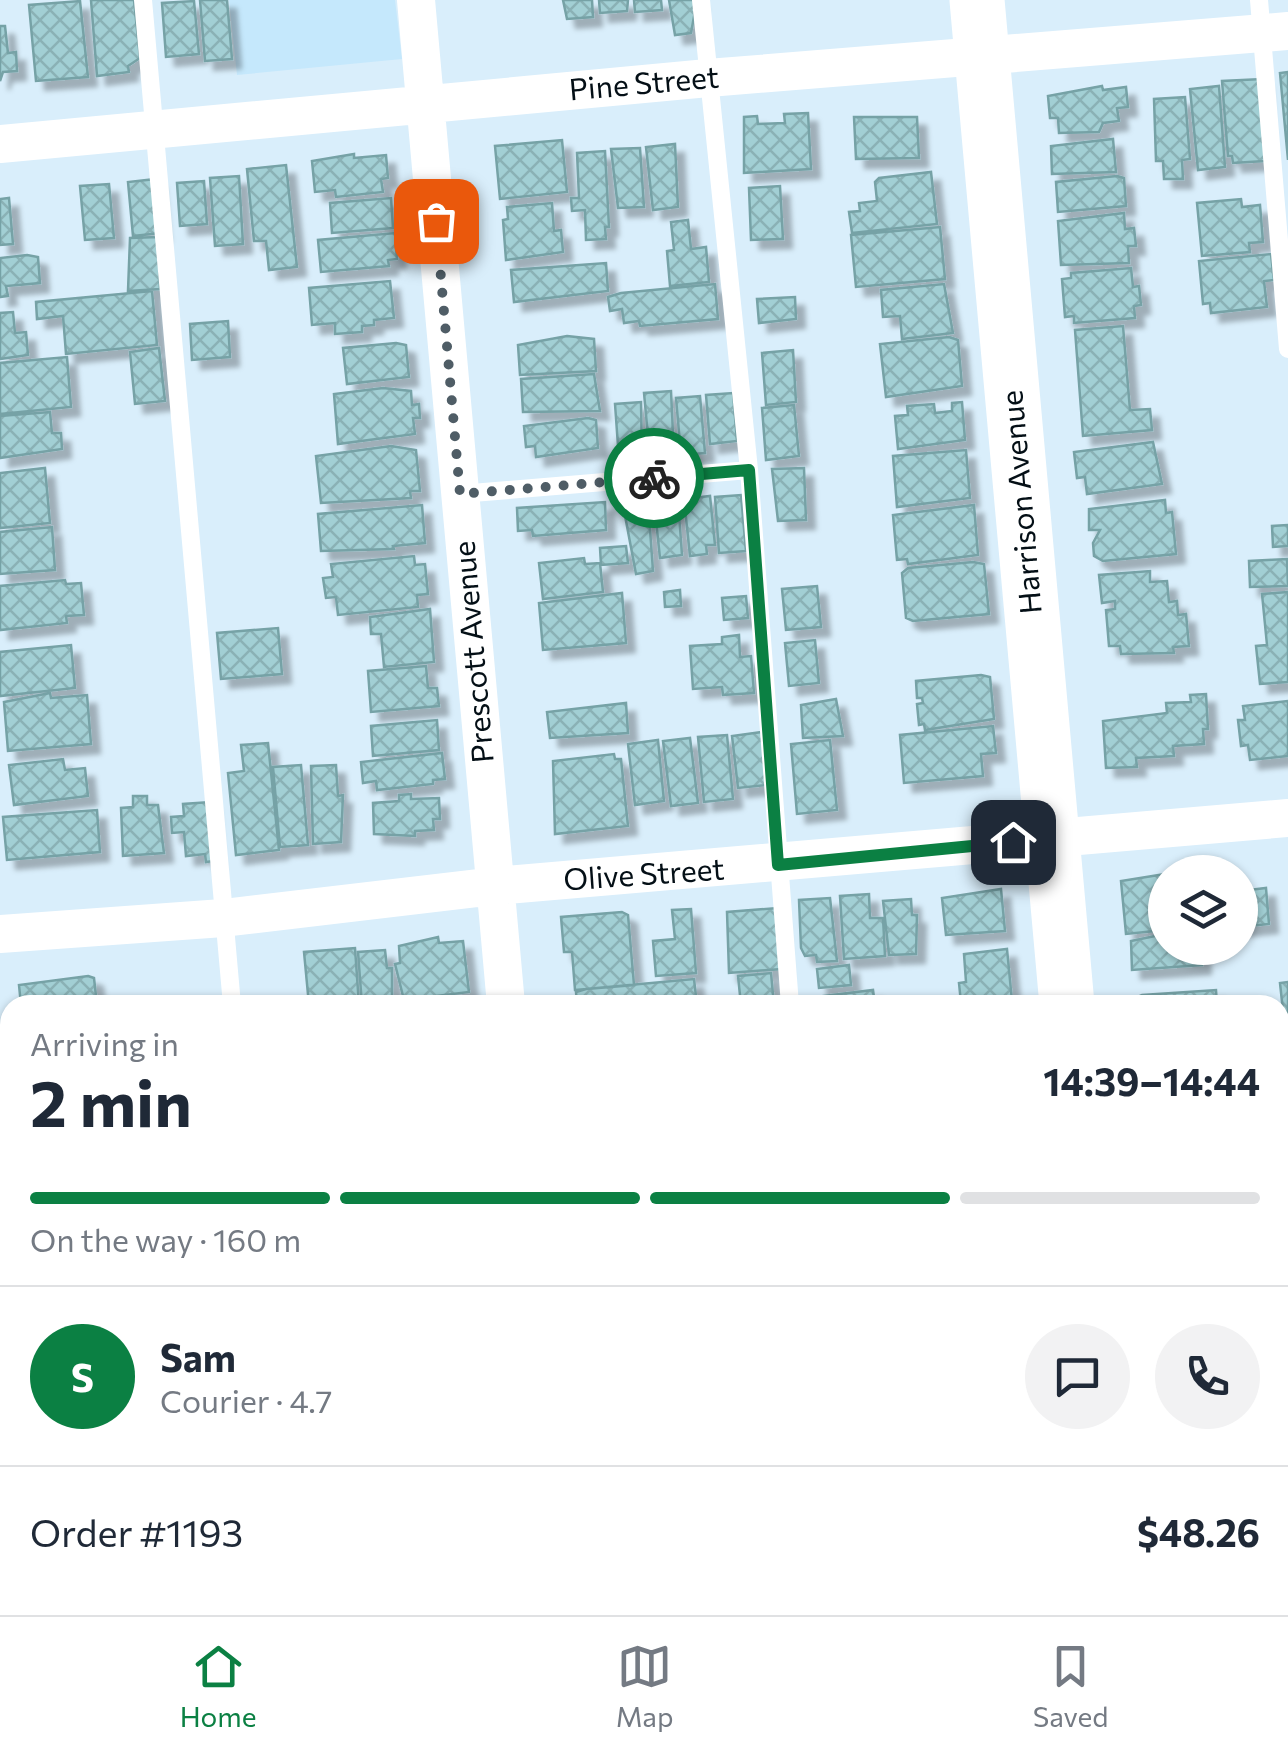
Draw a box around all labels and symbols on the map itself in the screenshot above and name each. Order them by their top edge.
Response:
street label: Pine Street [567,57,720,106]
pin [394,179,479,264]
street label: Harrison Avenue [991,389,1048,616]
courier [604,428,704,528]
street label: Prescott Avenue [443,540,500,765]
pin [971,800,1056,885]
street label: Olive Street [562,848,725,897]

